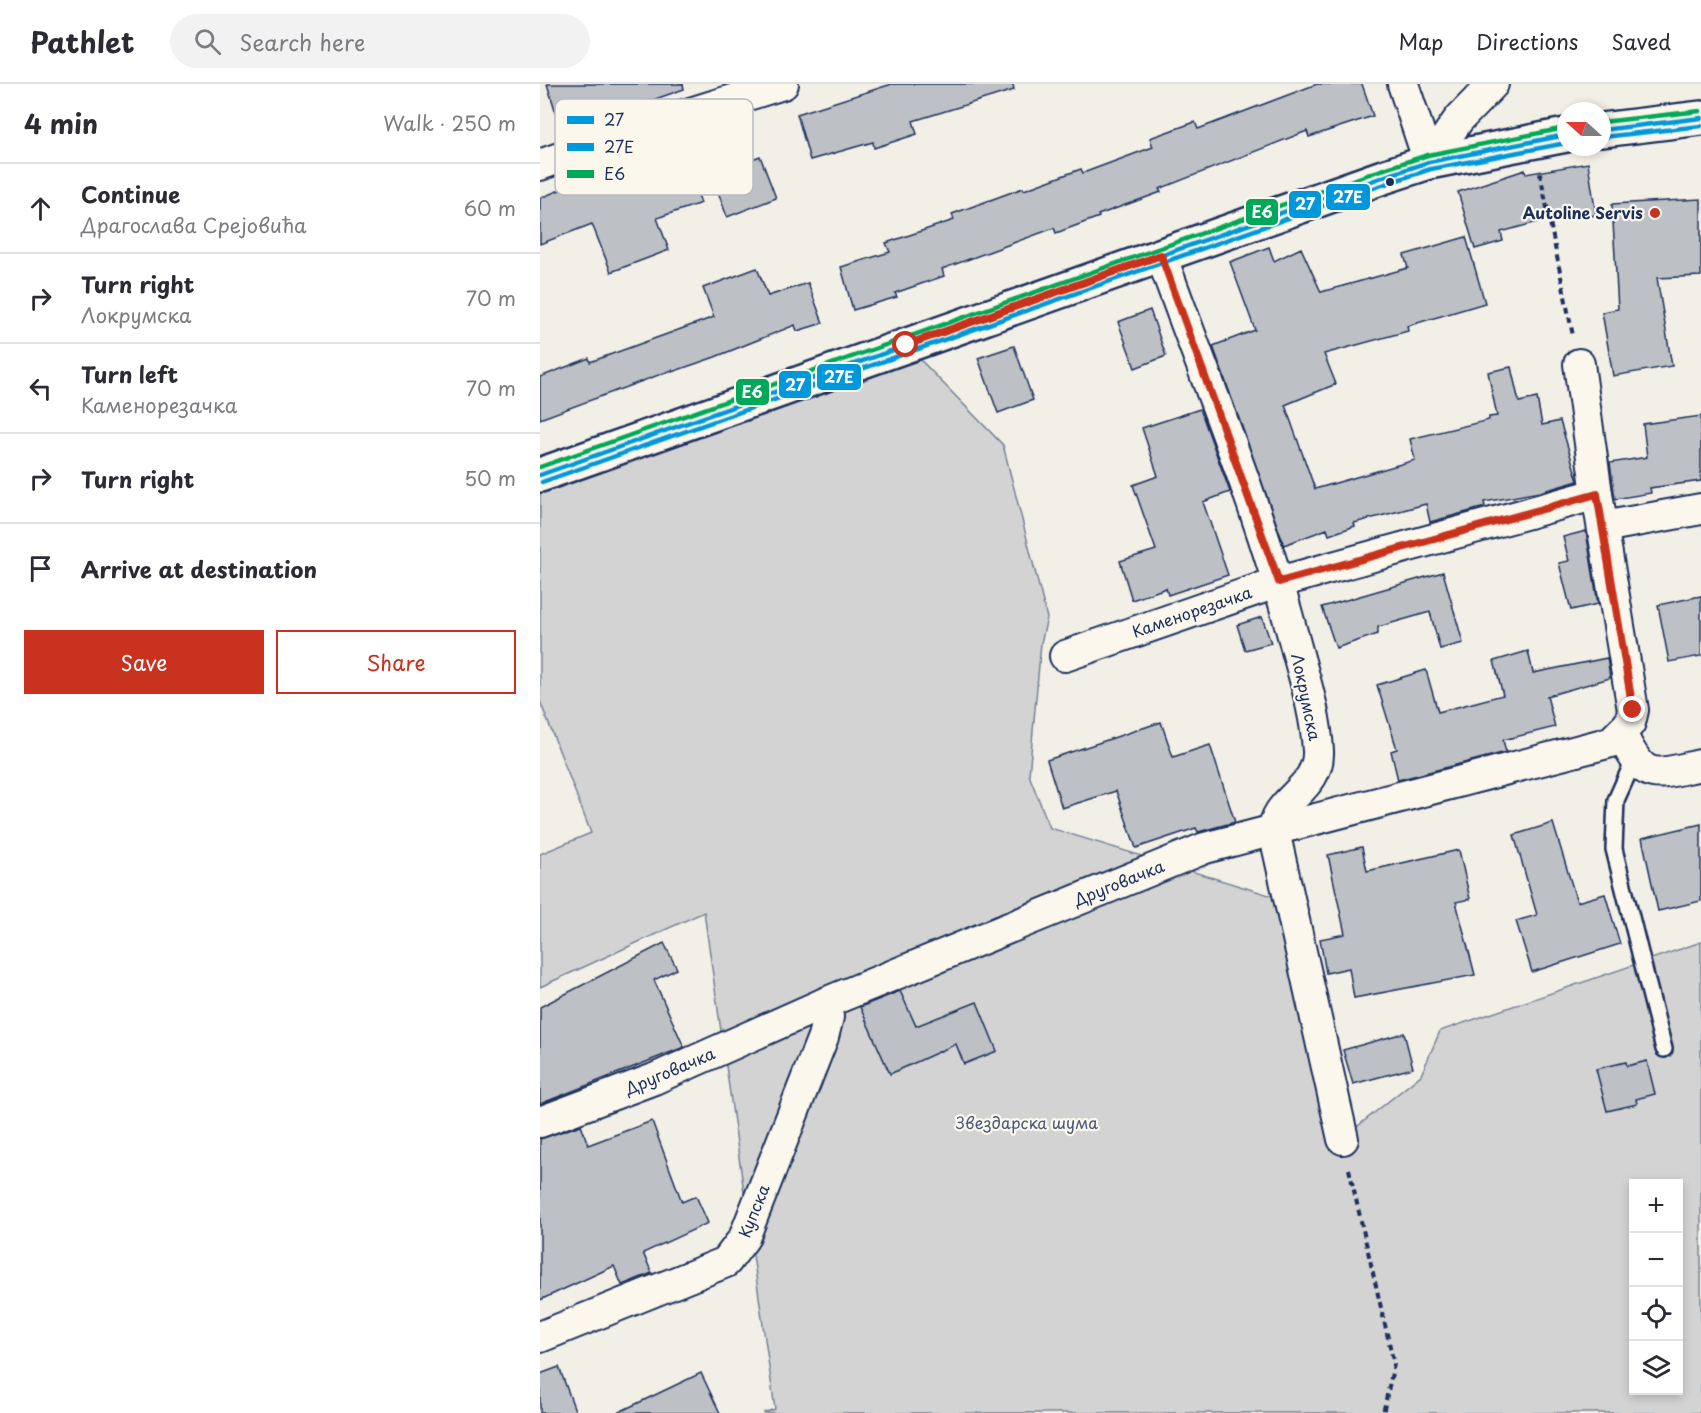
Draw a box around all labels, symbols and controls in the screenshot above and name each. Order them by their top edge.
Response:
search box [170,14,590,68]
text: Pathlet [30,20,134,63]
icon: search [191,25,224,58]
text: Search here [239,25,365,58]
text: Map [1398,25,1443,57]
text: Directions [1476,25,1578,57]
text: Saved [1611,25,1671,57]
legend [555,99,753,195]
north arrow [1557,102,1611,156]
text: 4 min [24,104,98,143]
text: 27 [604,107,624,131]
text: Walk · 250 m [383,108,516,138]
text: 27E [604,134,634,158]
text: E6 [604,161,625,185]
unlabelled marker [1384,176,1396,188]
text: Continue [81,177,180,210]
line badge: 27E [1325,183,1371,211]
text: 27E [1333,184,1363,208]
line badge: 27 [1288,190,1322,219]
text: 27 [1295,191,1316,215]
icon: ahead [24,192,57,225]
text: 60 m [464,193,516,223]
line badge: E6 [1245,198,1279,226]
text: E6 [1251,199,1273,223]
place label: Autoline Servis [1523,200,1643,224]
marker: Autoline Servis [1648,206,1662,220]
text: Драгослава Срејовића [81,210,307,240]
text: Turn right [81,267,194,300]
icon: right [24,282,57,315]
text: 70 m [466,283,516,313]
text: Локрумска [81,300,192,330]
route start [892,331,918,357]
text: Turn left [81,357,178,390]
line badge: 27E [816,363,862,391]
text: 27E [824,364,854,388]
line badge: 27 [778,370,812,399]
icon: left [24,372,57,405]
text: 27 [785,372,806,396]
text: 70 m [466,373,516,403]
line badge: E6 [735,378,770,406]
text: E6 [741,379,763,403]
text: Каменорезачка [81,390,237,420]
icon: right [24,462,57,495]
text: Turn right [81,462,194,495]
text: 50 m [464,463,516,493]
icon: arrive [24,552,57,585]
text: Arrive at destination [81,552,317,585]
street label: Каменорезачка [1129,579,1255,643]
button: Save [24,630,264,694]
button: Share [276,630,516,694]
street label: Локрумска [1286,651,1328,743]
route end [1619,696,1645,722]
street label: Друговачка [1069,853,1167,911]
street label: Друговачка [620,1040,718,1100]
park label: Звездарска шума [956,1110,1098,1134]
map controls [1629,1179,1683,1395]
button: + [1629,1179,1683,1233]
street label: Купска [732,1180,775,1241]
button: − [1629,1233,1683,1287]
button: locate [1629,1287,1683,1341]
button: layers [1629,1341,1683,1395]

